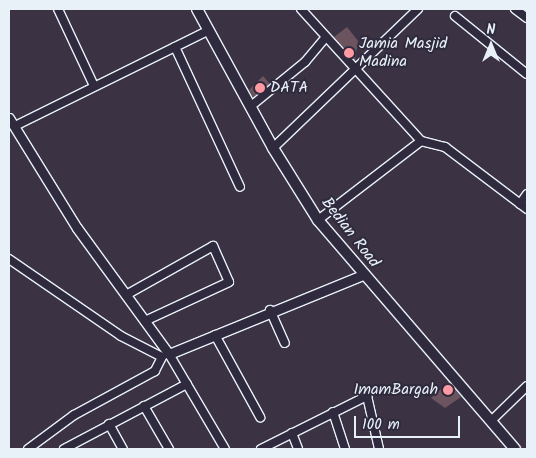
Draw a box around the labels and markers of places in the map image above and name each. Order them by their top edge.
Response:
place label: Jamia Masjid Madina [359,34,447,72]
marker: Jamia Masjid Madina [343,47,355,59]
place label: DATA [270,78,308,98]
marker: DATA [254,82,266,94]
place label: ImamBargah [353,380,438,400]
marker: ImamBargah [442,384,454,396]

